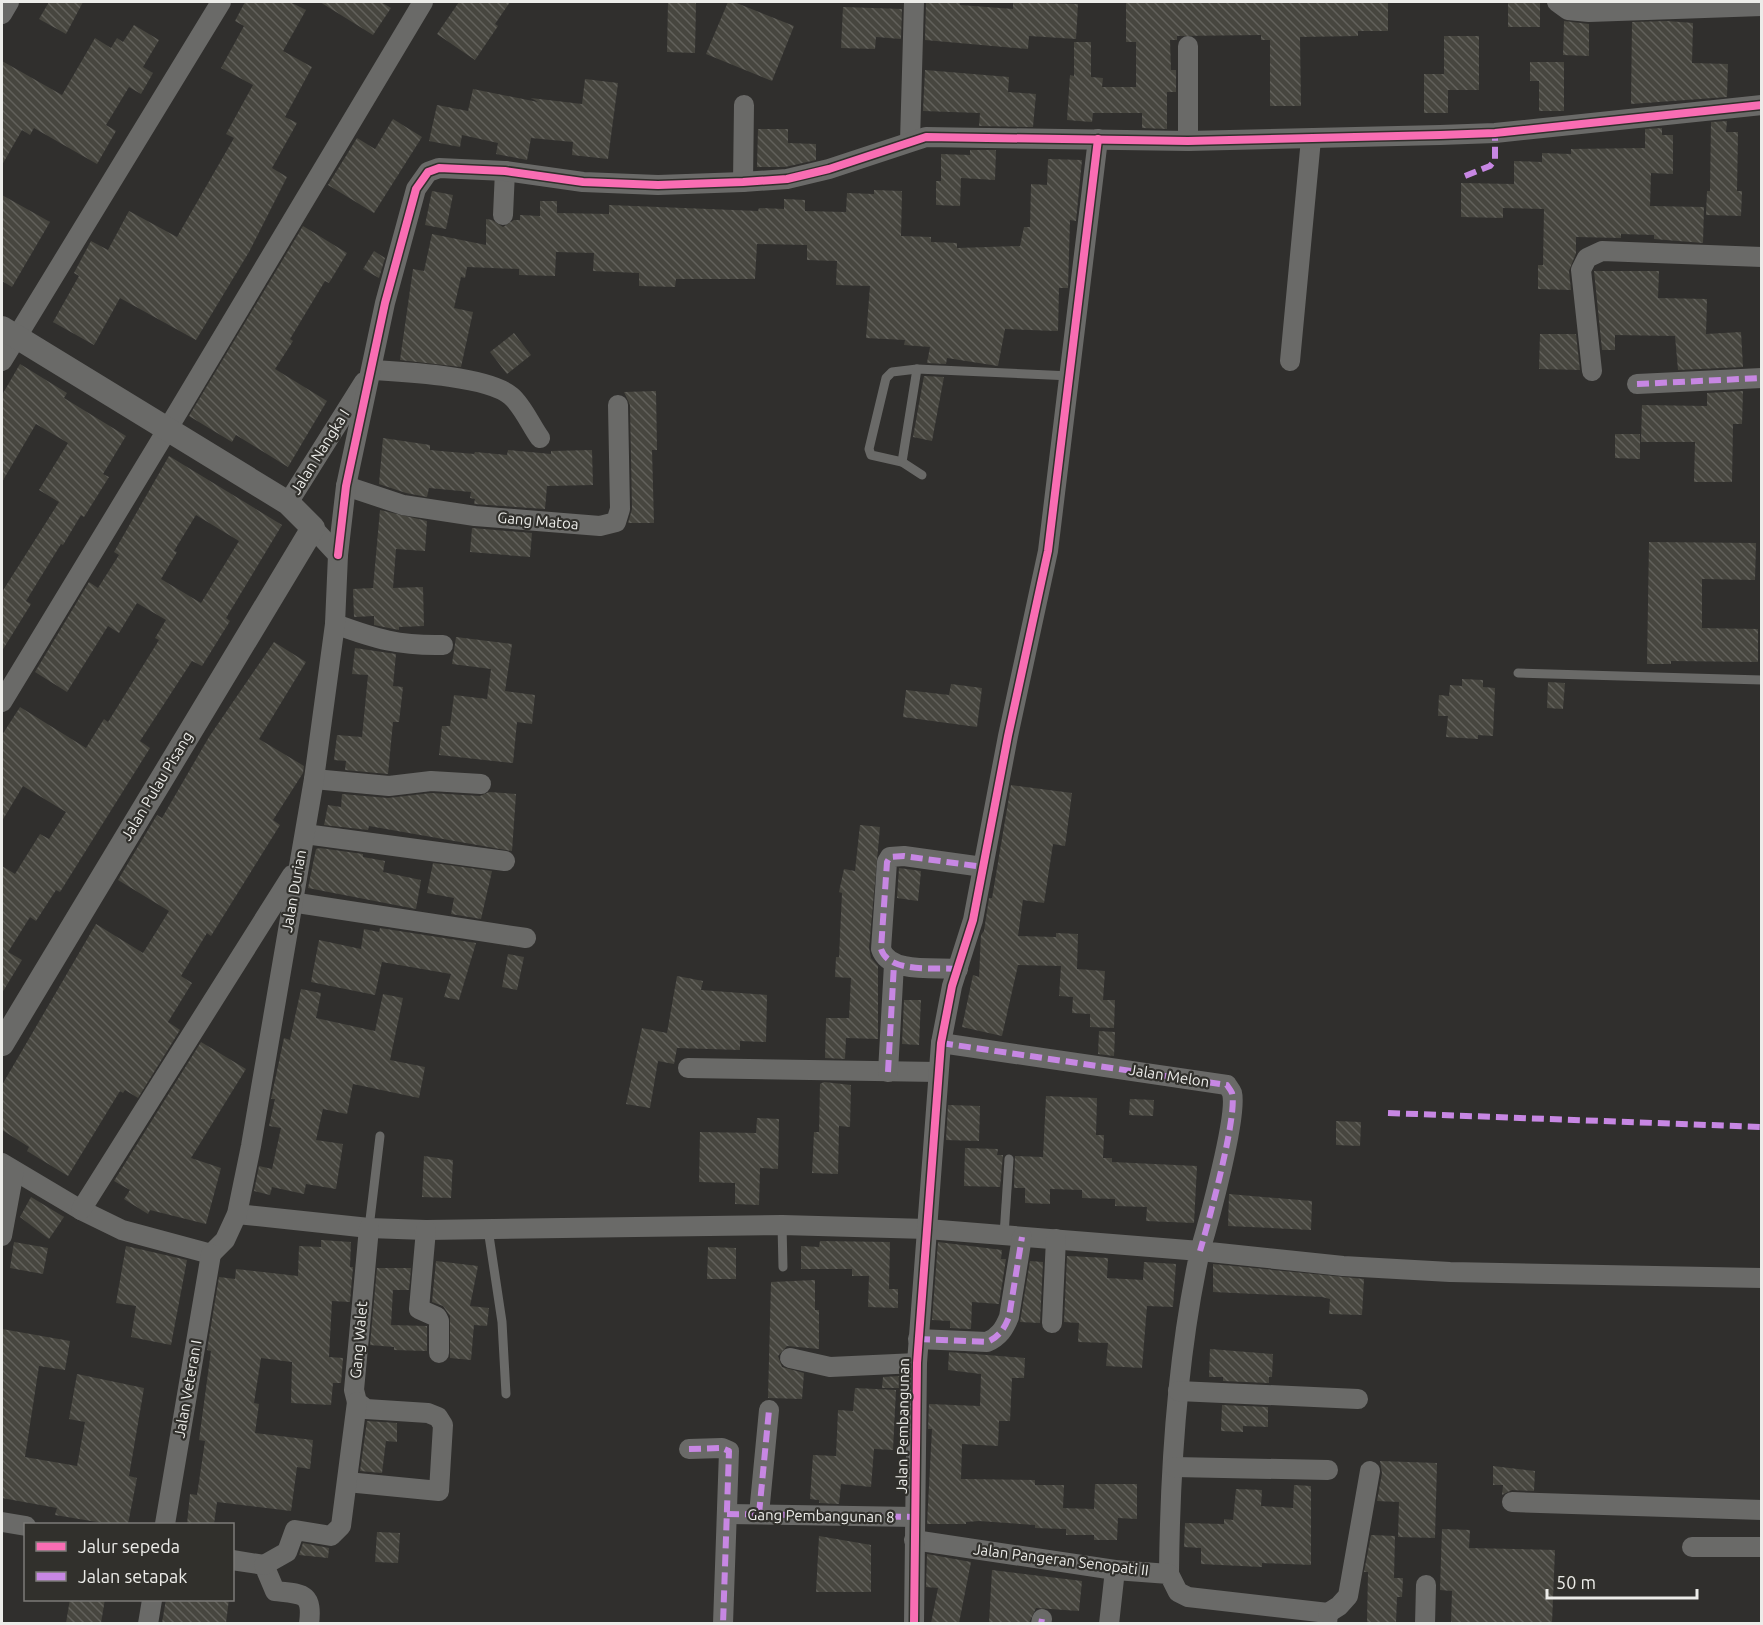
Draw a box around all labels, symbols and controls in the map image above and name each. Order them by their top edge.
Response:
street label: Jalan Nangka I [287,406,352,497]
street label: Gang Matoa [497,508,579,533]
street label: Jalan Pulau Pisang [117,728,196,843]
street label: Jalan Durian [278,848,309,934]
street label: Jalan Melon [1128,1061,1211,1090]
street label: Gang Walet [347,1300,370,1379]
street label: Jalan Veteran I [171,1338,205,1439]
street label: Jalan Pembangunan [893,1358,912,1494]
street label: Gang Pembangunan 8 [747,1506,895,1525]
legend [24,1523,234,1601]
text: Jalur sepeda [78,1536,180,1556]
street label: Jalan Pangeran Senopati II [972,1540,1150,1579]
scale bar [1547,1562,1697,1600]
text: Jalan setapak [78,1566,187,1586]
text: 50 m [1556,1572,1596,1592]

